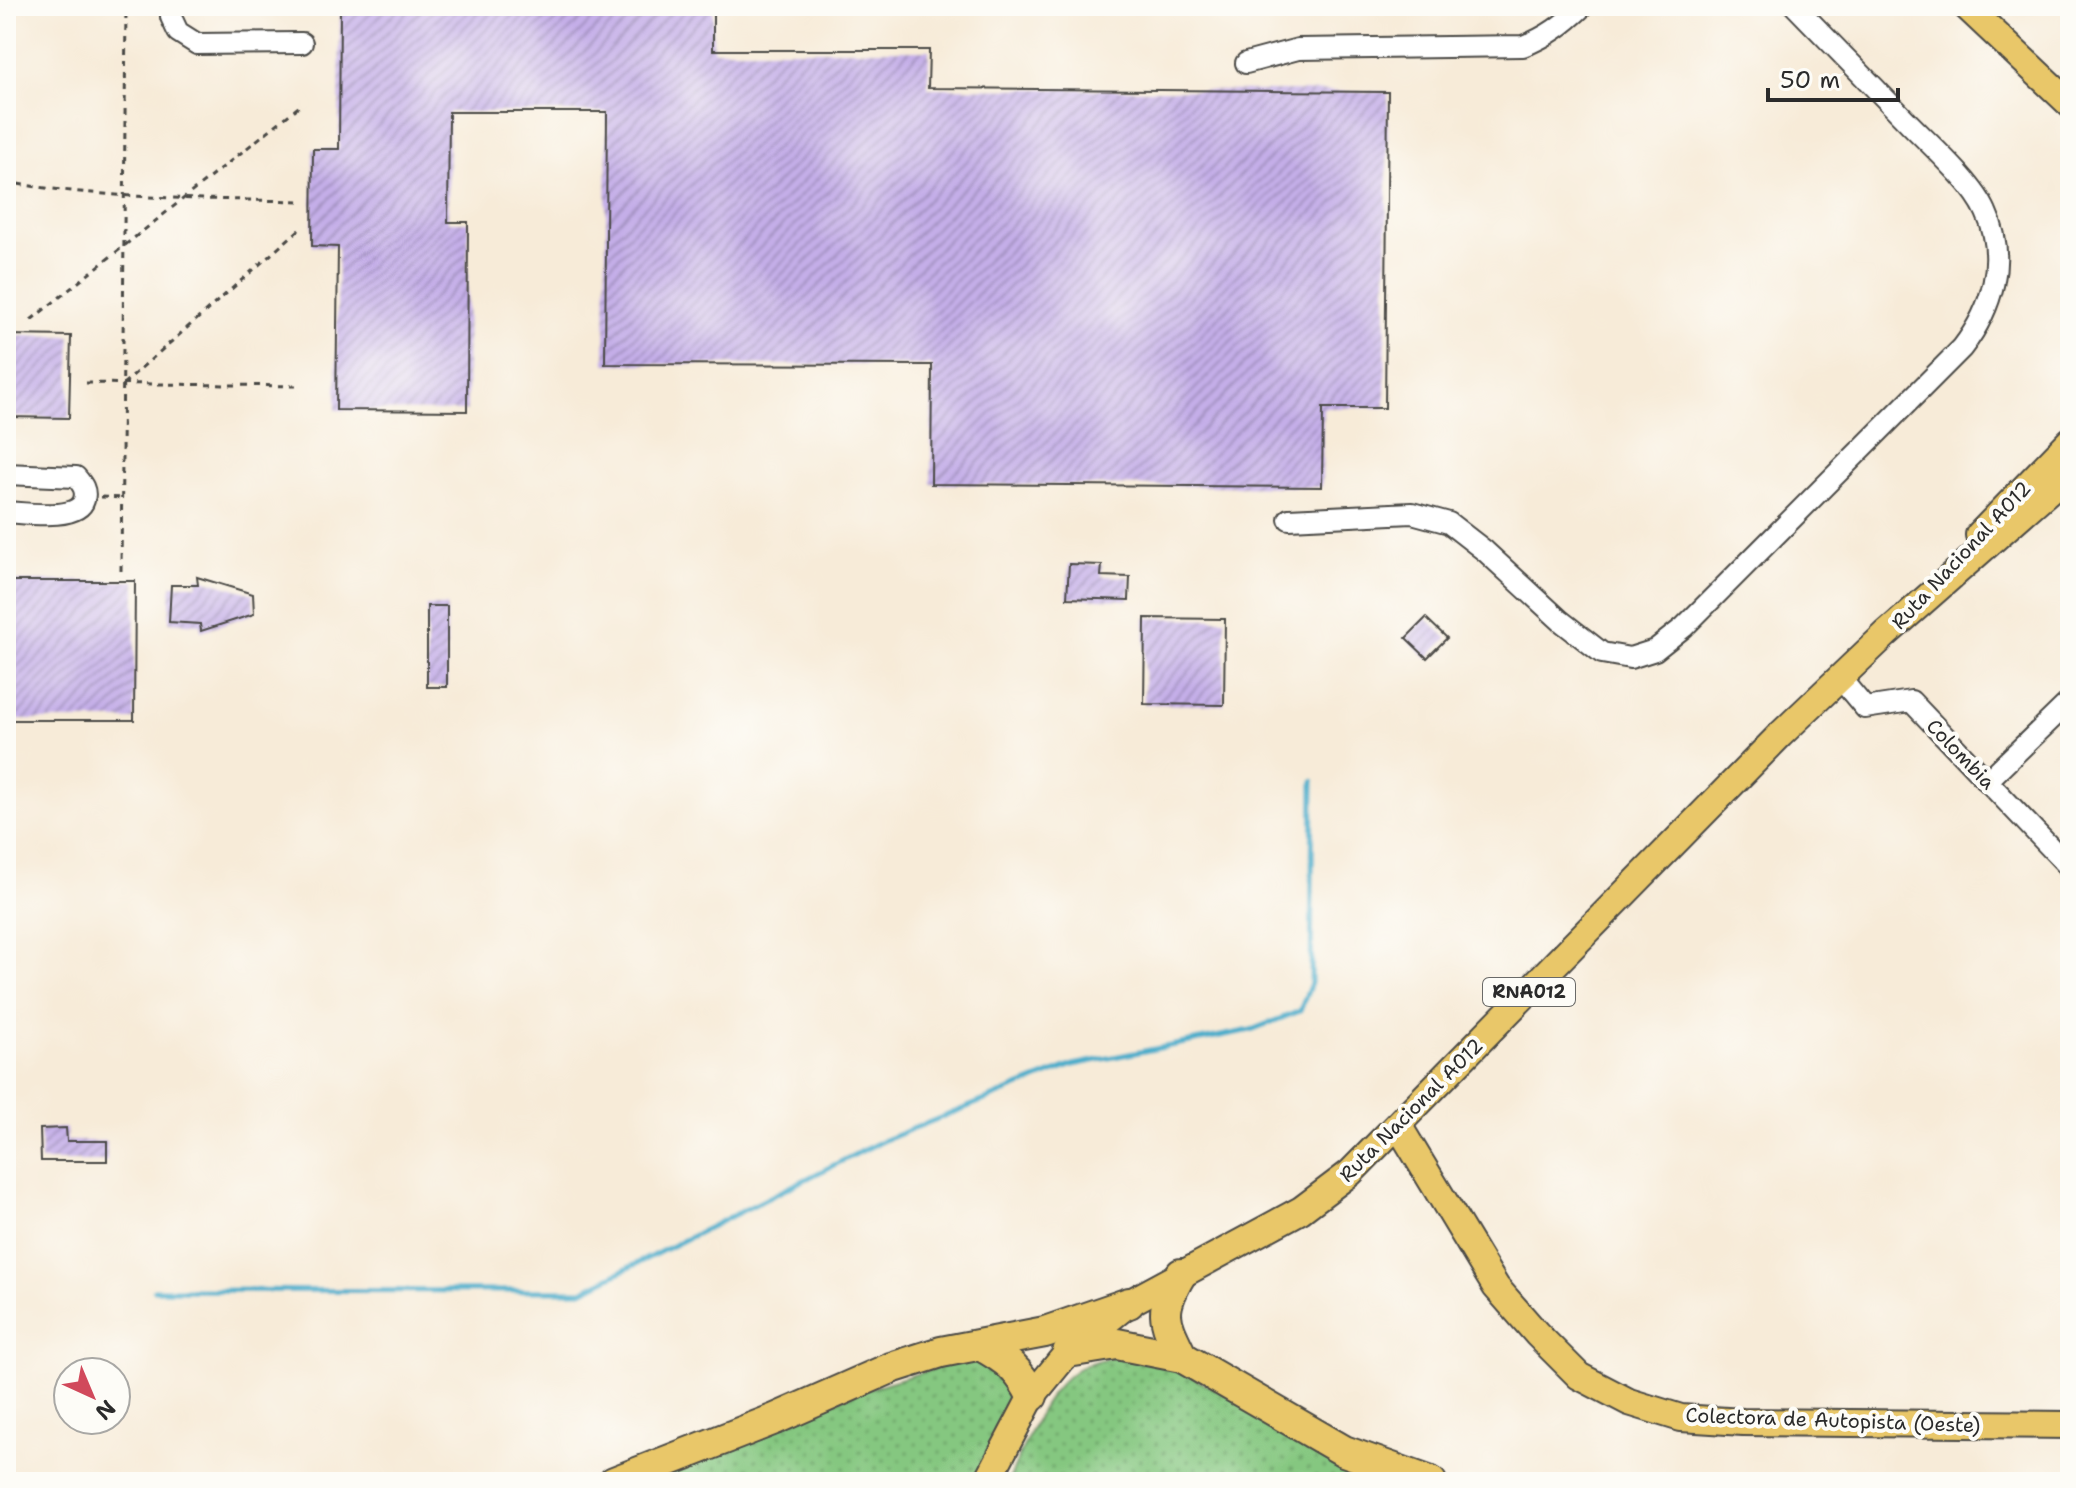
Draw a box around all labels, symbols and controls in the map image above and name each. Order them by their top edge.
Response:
scale bar [1768,52,1898,102]
text: 50 m [1780,64,1840,96]
street label: Ruta Nacional A012 [1886,475,2036,635]
street label: Colombia [1921,713,2001,795]
road number: RNA012 [1483,978,1575,1006]
street label: Ruta Nacional A012 [1333,1032,1489,1188]
north arrow [52,1356,132,1436]
text: N [89,1394,122,1427]
street label: Colectora de Autopista (Oeste) [1685,1402,1981,1438]

